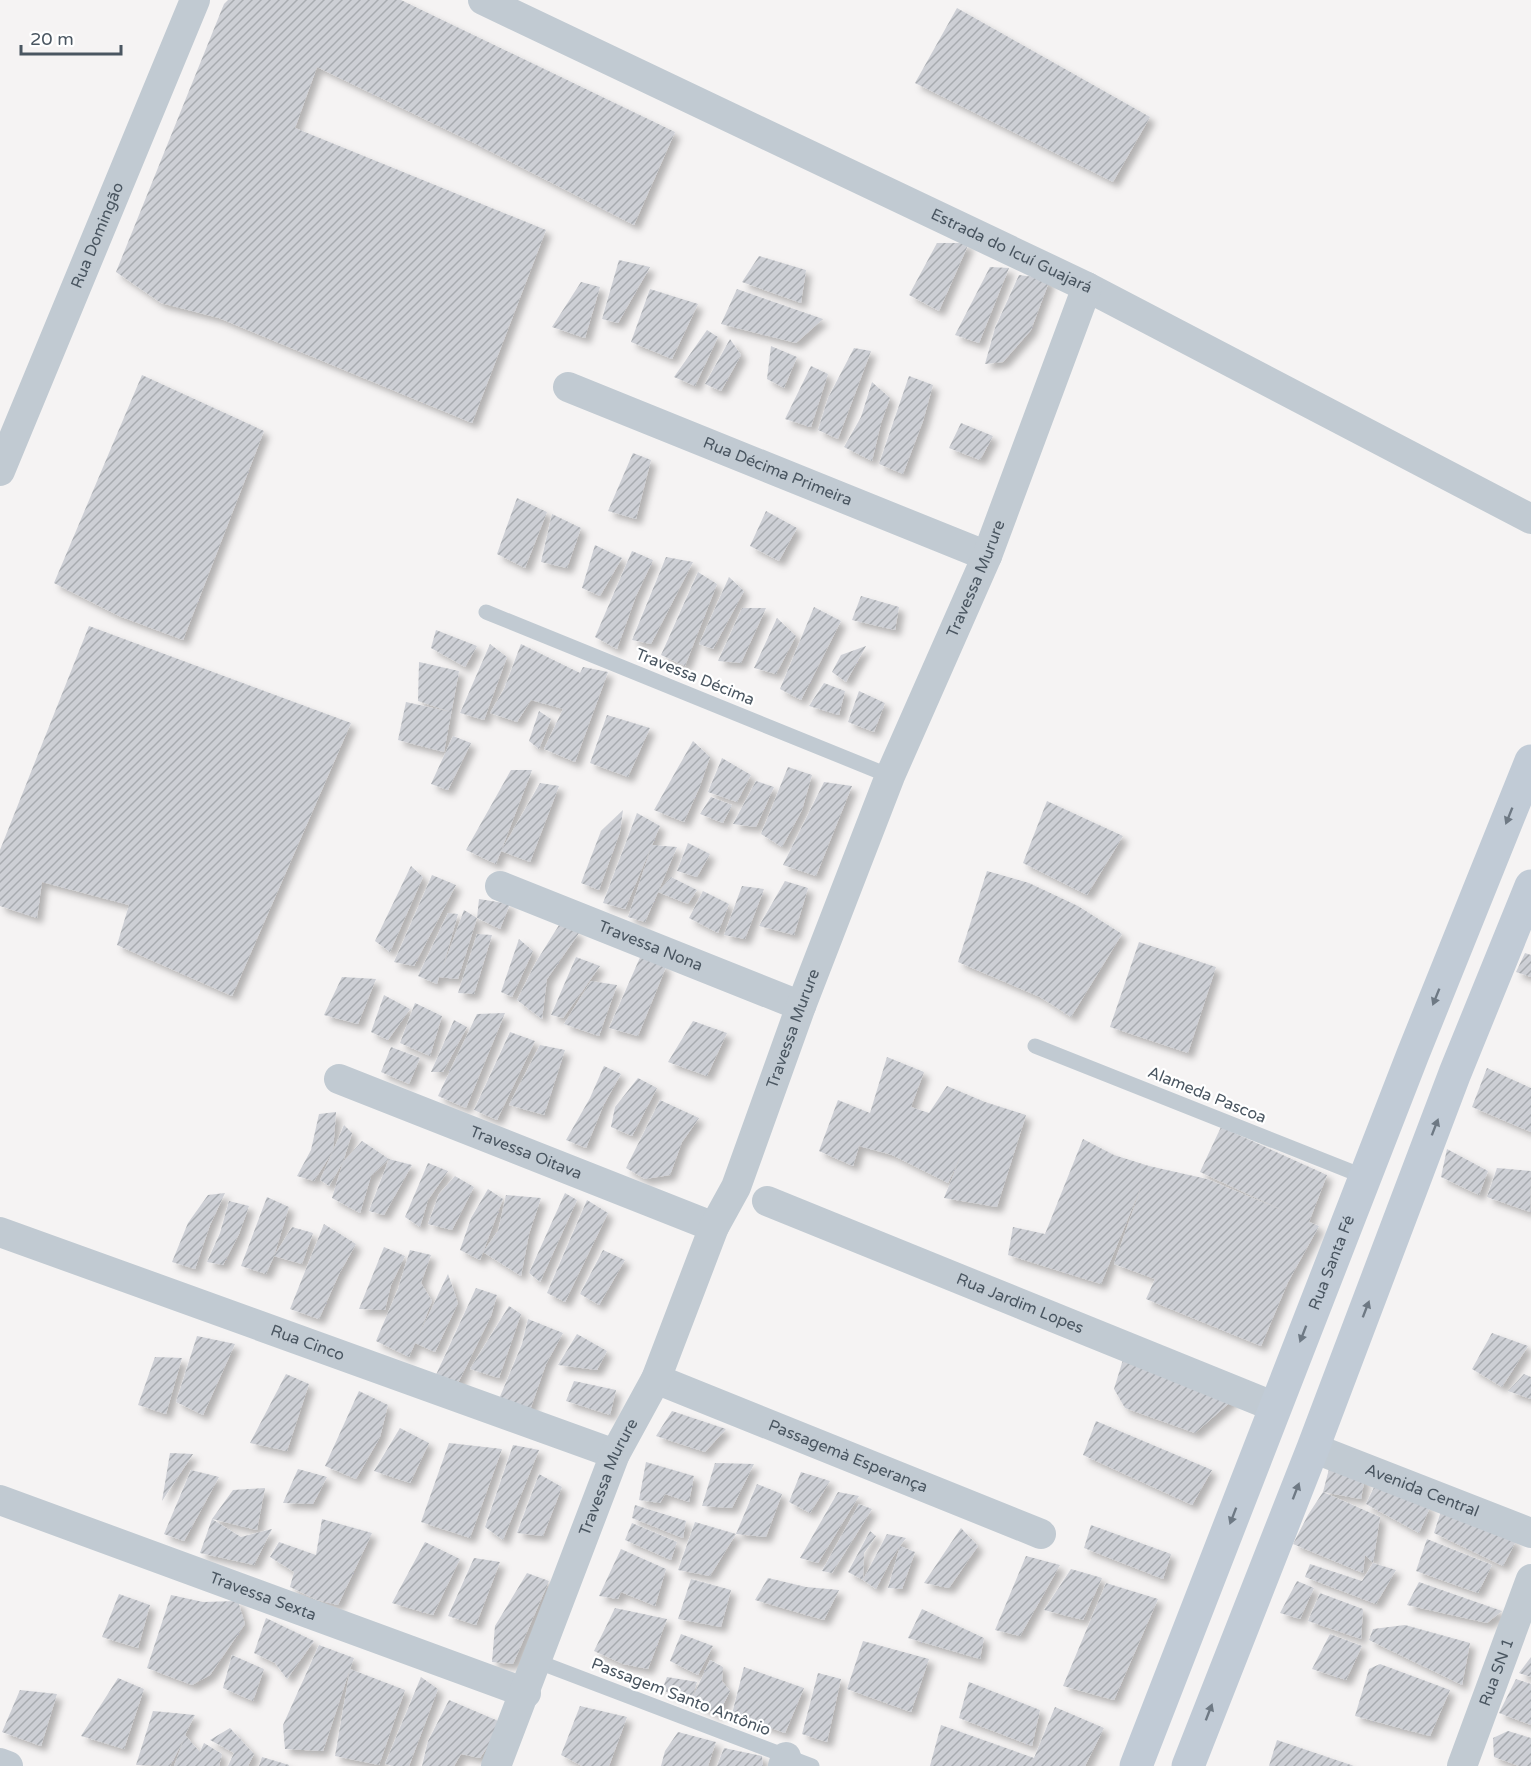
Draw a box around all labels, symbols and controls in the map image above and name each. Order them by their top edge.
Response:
scale bar [21,18,122,56]
text: 20 m [30,28,74,50]
street label: Rua Domingão [67,179,128,291]
street label: Estrada do Icuí Guajará [928,204,1095,298]
street label: Rua Décima Primeira [700,432,855,511]
street label: Travessa Murure [942,517,1010,640]
street label: Travessa Décima [633,644,757,710]
one-way arrow [1504,807,1514,825]
street label: Travessa Nona [595,916,706,976]
street label: Travessa Murure [762,966,824,1091]
one-way arrow [1431,988,1441,1006]
street label: Alameda Pascoa [1145,1062,1269,1128]
one-way arrow [1430,1117,1440,1135]
street label: Travessa Oitava [467,1122,585,1184]
street label: Rua Santa Fé [1304,1212,1359,1313]
street label: Rua Jardim Lopes [953,1269,1087,1338]
one-way arrow [1361,1300,1371,1318]
street label: Rua Cinco [268,1320,347,1366]
one-way arrow [1298,1325,1307,1343]
street label: Travessa Murure [575,1415,642,1539]
street label: Passagemà Esperança [765,1415,931,1497]
street label: Avenida Central [1362,1459,1482,1522]
one-way arrow [1292,1482,1301,1500]
one-way arrow [1227,1507,1237,1525]
street label: Travessa Sexta [207,1568,319,1625]
street label: Rua SN 1 [1475,1635,1518,1709]
street label: Passagem Santo Antônio [588,1654,774,1740]
one-way arrow [1205,1702,1215,1720]

